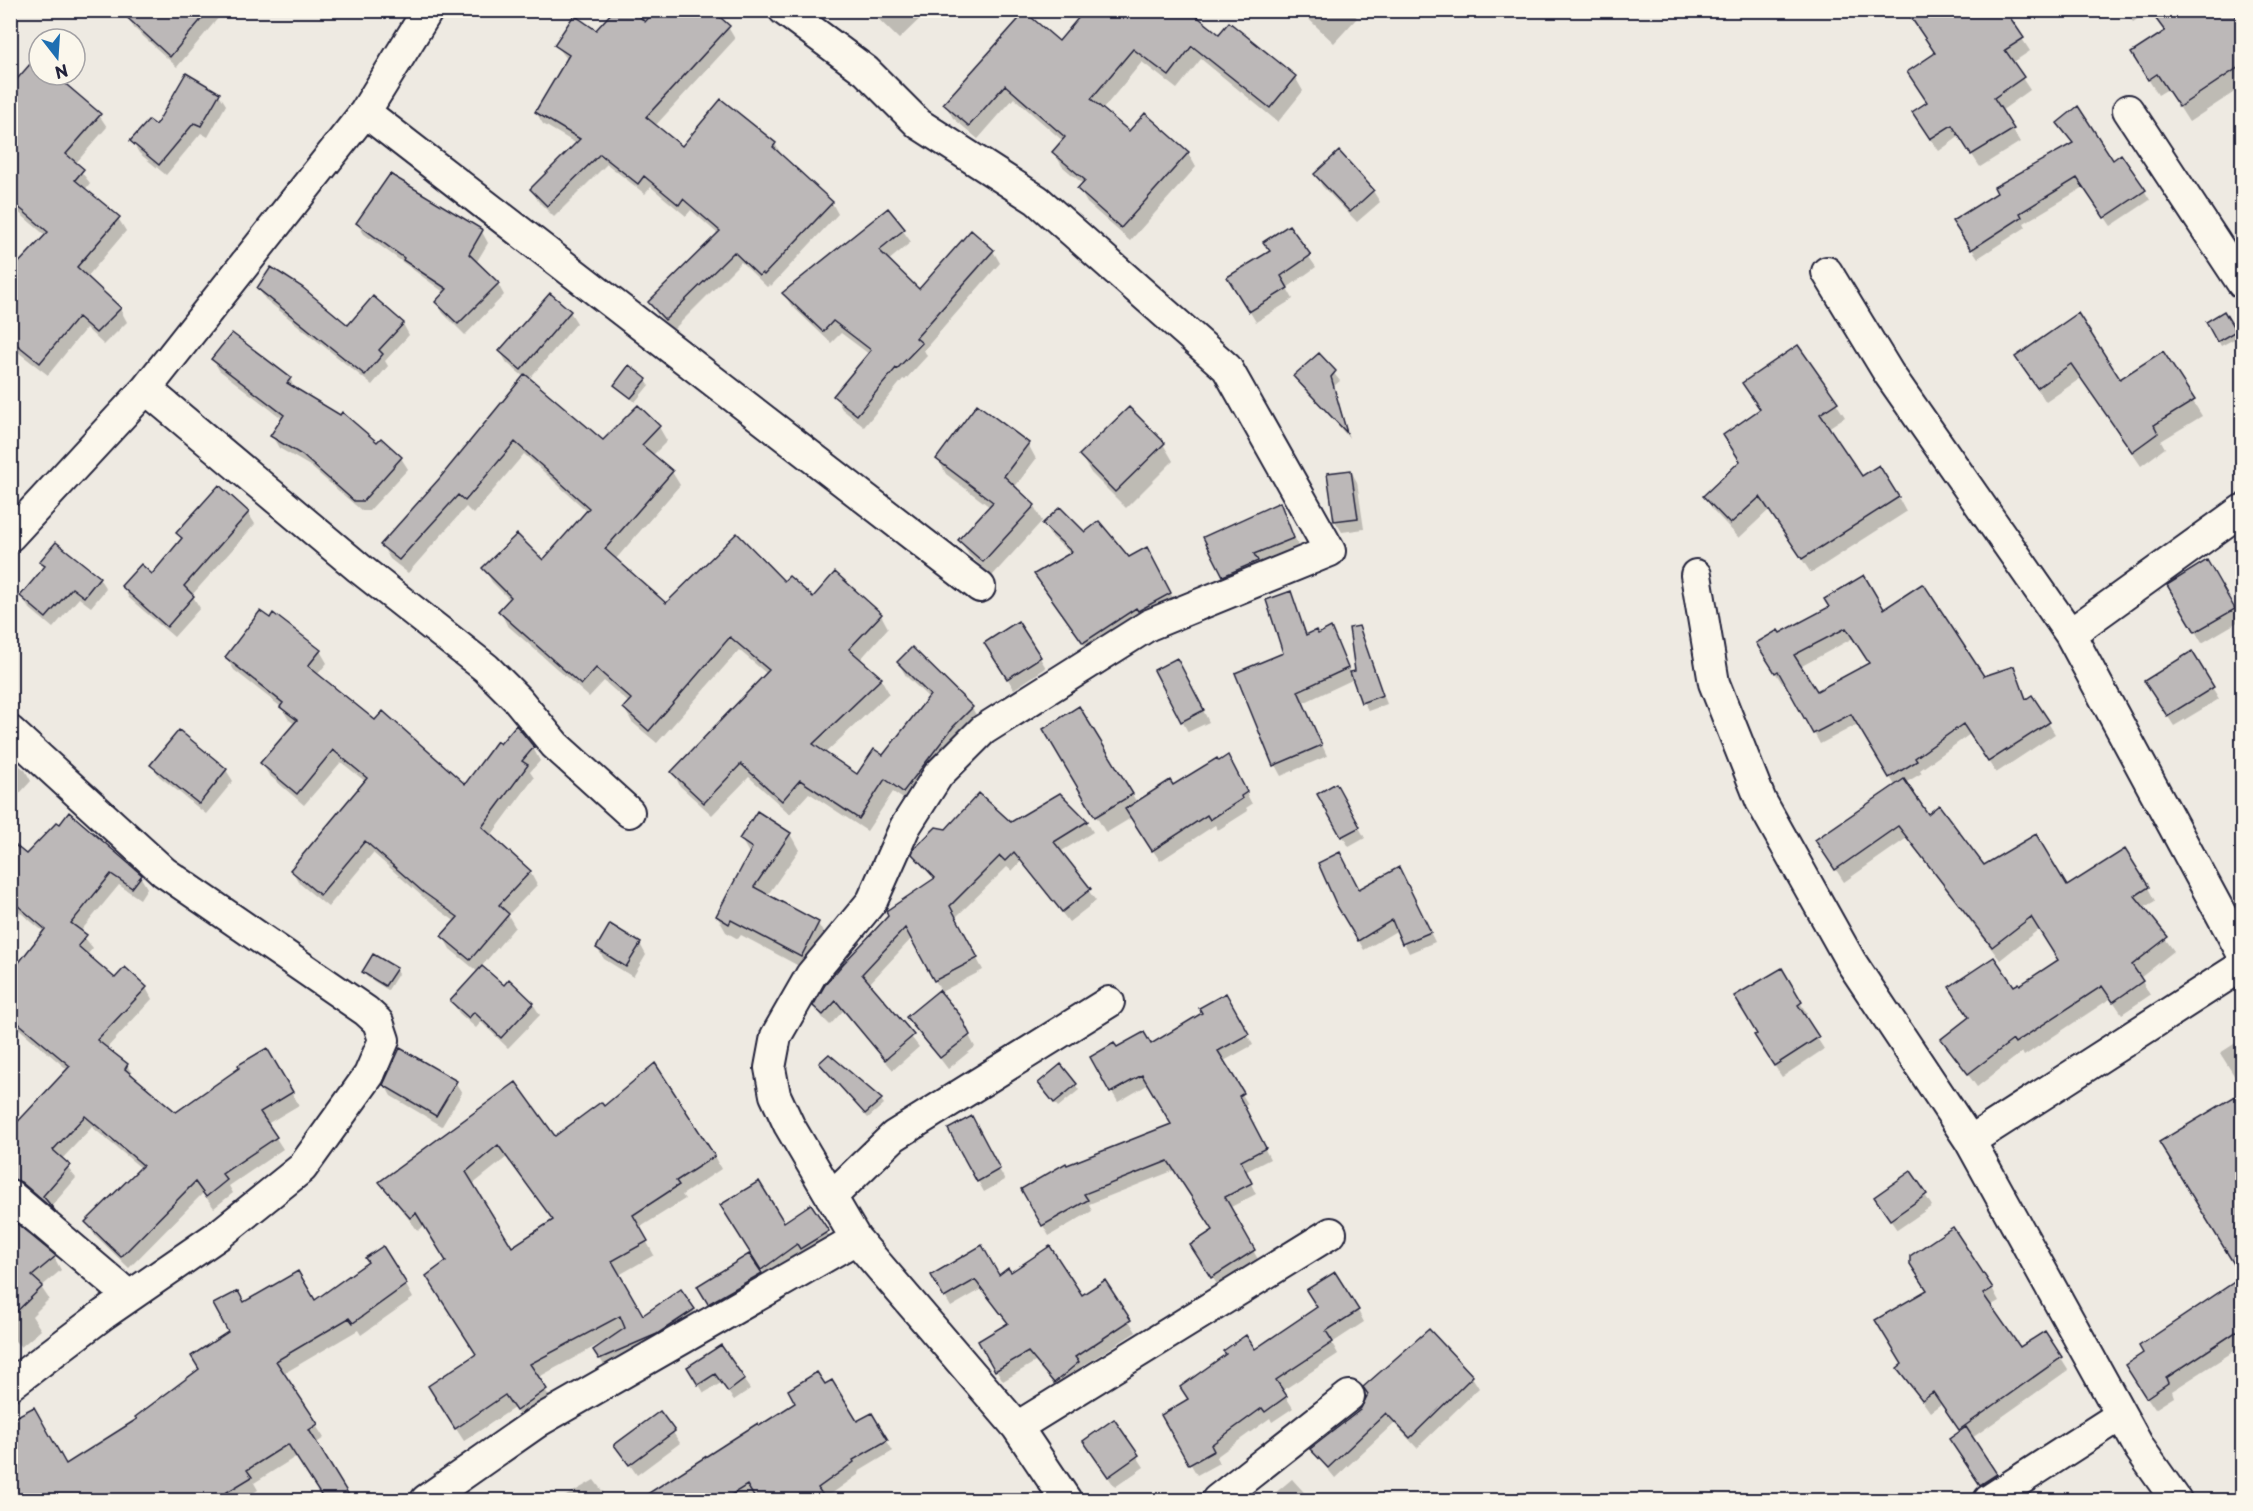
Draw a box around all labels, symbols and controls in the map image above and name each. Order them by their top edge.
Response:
north arrow [27,27,87,87]
text: N [52,59,71,86]

